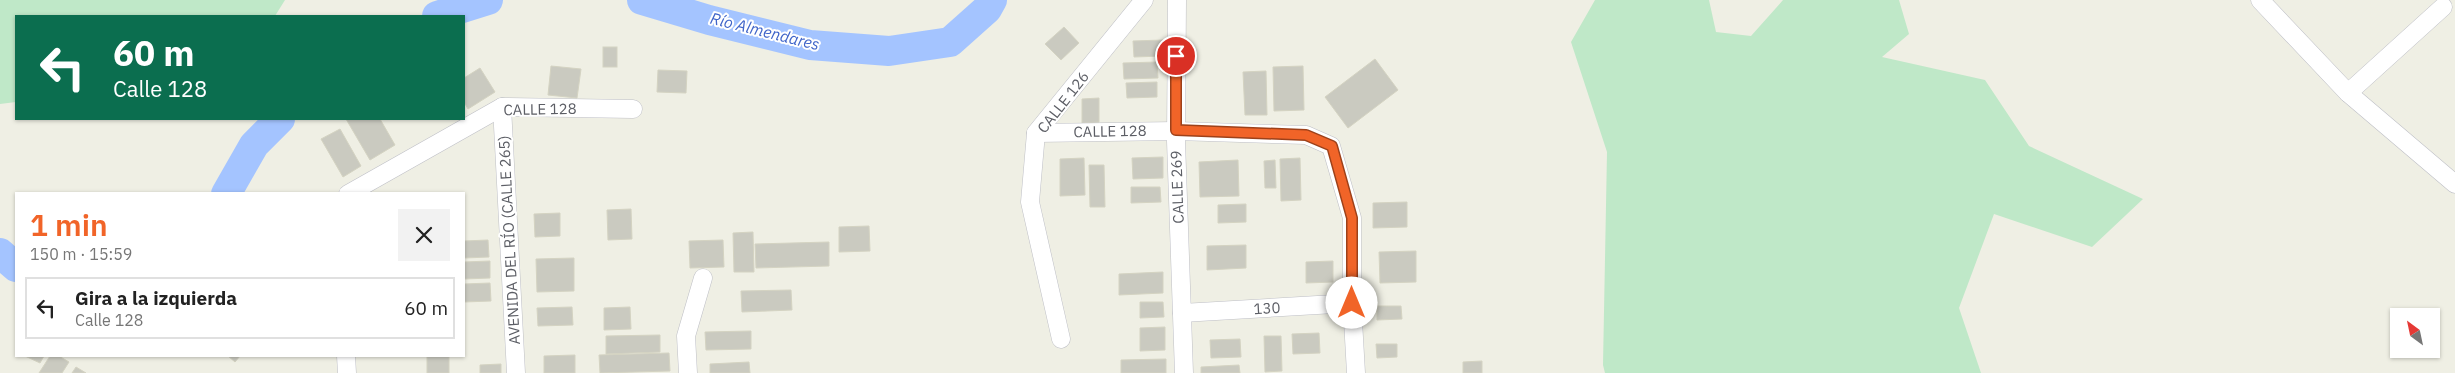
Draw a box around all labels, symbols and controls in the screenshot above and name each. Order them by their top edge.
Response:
water label: Río Almendares [708,8,822,54]
text: 60 m [113,30,195,76]
icon: left [30,35,95,100]
pin [1155,35,1197,77]
icon: arrive [1162,42,1190,70]
street label: CALLE 126 [1033,67,1093,137]
text: Calle 128 [113,74,207,103]
street label: CALLE 128 [503,99,577,119]
street label: CALLE 128 [1073,121,1147,141]
street label: AVENIDA DEL RÍO (CALLE 265) [494,135,524,345]
street label: CALLE 269 [1166,150,1188,224]
text: 1 min [30,205,108,244]
button: close [398,209,450,261]
text: 150 m · 15:59 [30,244,132,264]
position arrow [1325,276,1377,328]
text: Gira a la izquierda [75,286,237,310]
icon: left [32,294,60,322]
text: 60 m [404,296,448,320]
street label: 130 [1253,298,1281,318]
north arrow [2390,308,2440,358]
map controls [2390,308,2440,358]
text: Calle 128 [75,310,143,330]

